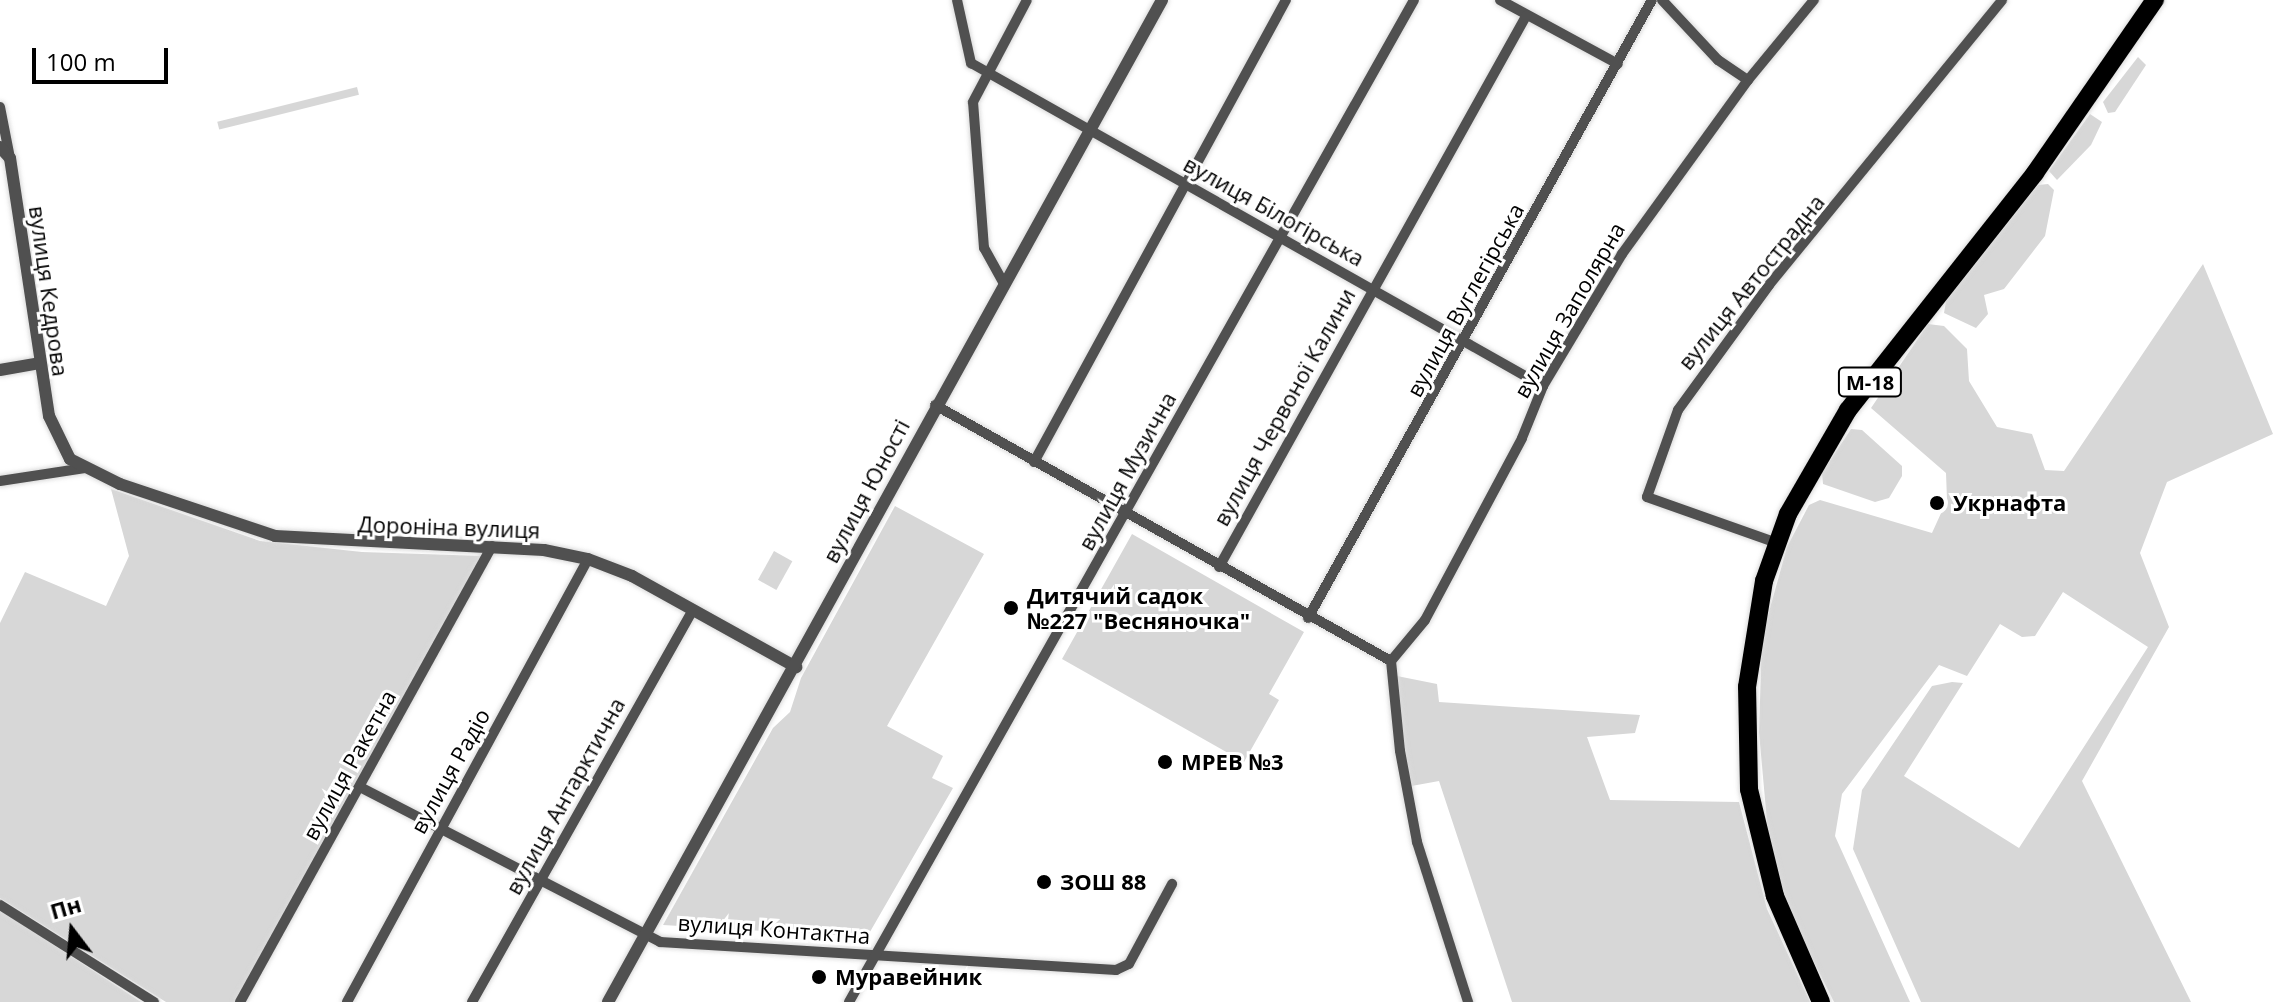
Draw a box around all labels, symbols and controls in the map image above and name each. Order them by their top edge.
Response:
scale bar [36,32,172,82]
text: 100 m [46,45,116,78]
street label: вулиця Білогірська [1179,150,1369,272]
street label: вулиця Автострадна [1672,189,1830,375]
street label: вулиця Вуглегірська [1401,199,1529,401]
street label: вулиця Кедрова [24,204,74,378]
street label: вулиця Заполярна [1508,218,1630,402]
street label: вулиця Червоної Калини [1208,284,1360,530]
road number: М-18 [1836,366,1904,398]
street label: вулиця Музична [1073,387,1181,555]
street label: вулиця Юності [817,415,915,567]
place label: Укрнафта [1953,490,2066,516]
marker: Укрнафта [1928,494,1946,512]
street label: Дороніна вулиця [357,511,541,543]
place label: Дитячий садок №227 "Весняночка" [1027,582,1250,634]
marker: Дитячий садок №227 "Весняночка" [1002,599,1020,617]
street label: вулиця Ракетна [297,685,401,845]
street label: вулиця Антарктична [500,693,630,899]
street label: вулиця Радіо [405,704,495,838]
place label: МРЕВ №3 [1181,749,1284,775]
marker: МРЕВ №3 [1156,753,1174,771]
place label: ЗОШ 88 [1060,869,1146,895]
marker: ЗОШ 88 [1035,873,1053,891]
text: Пн [46,888,84,926]
north arrow [32,890,112,970]
street label: вулиця Контактна [677,909,871,949]
place label: Муравейник [835,964,982,990]
marker: Муравейник [810,968,828,986]

